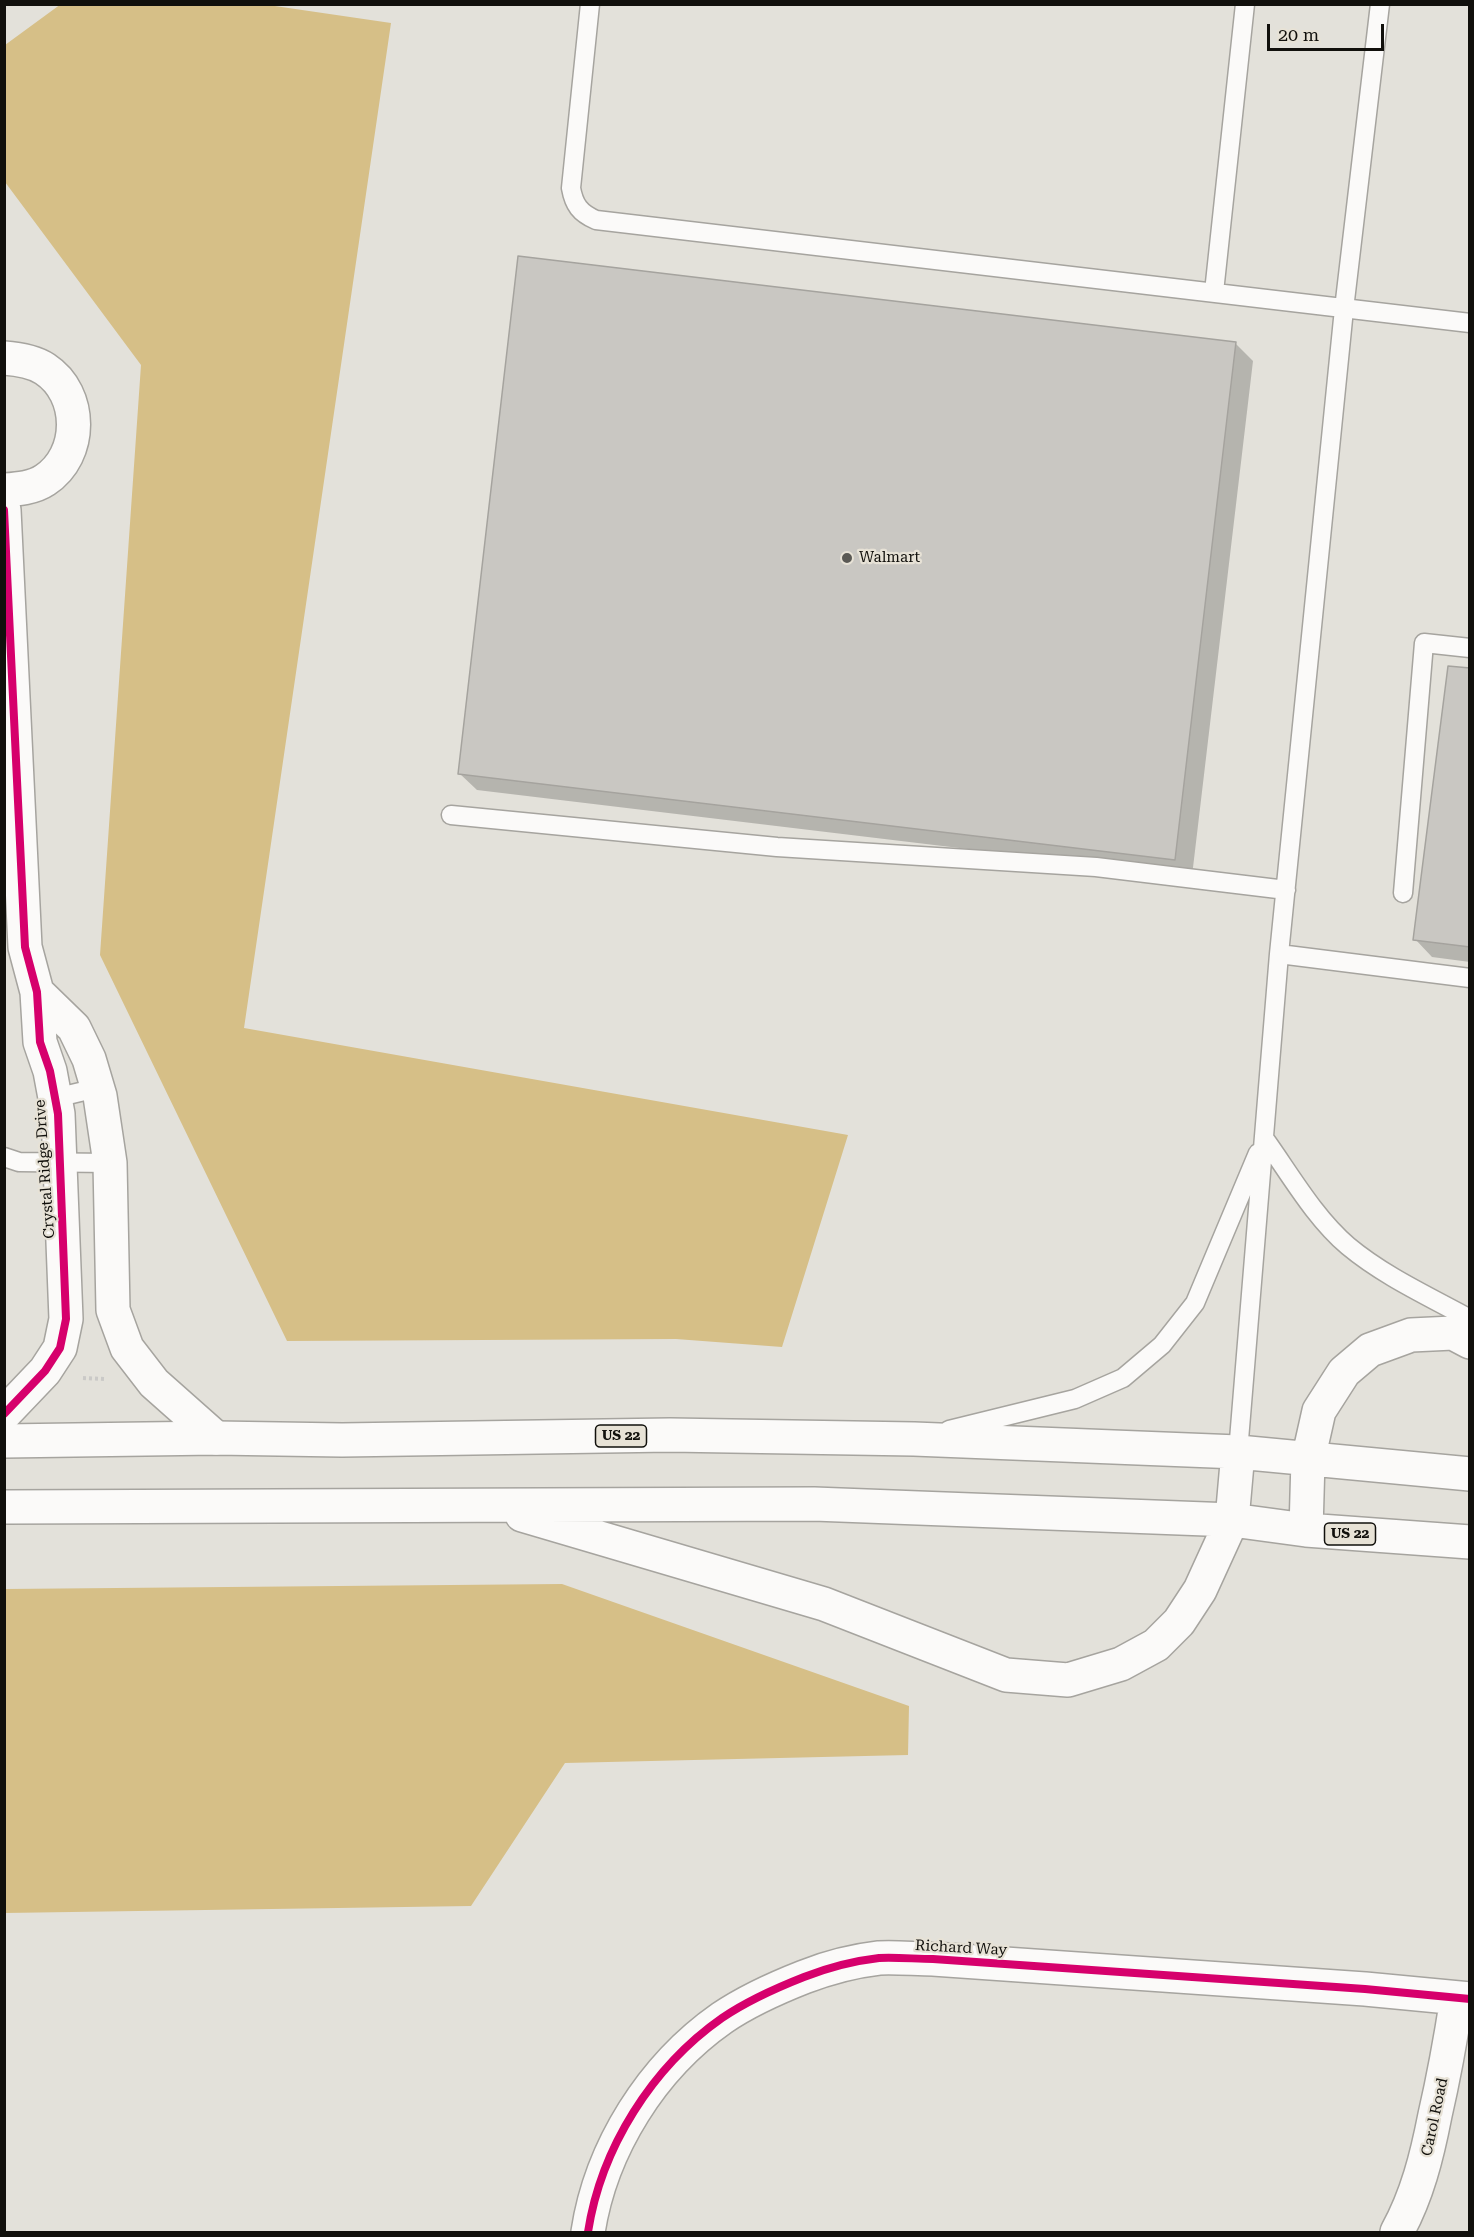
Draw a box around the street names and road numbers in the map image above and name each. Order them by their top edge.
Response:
street label: Crystal Ridge Drive [31,1099,59,1239]
road number: US 22 [596,1425,646,1447]
road number: US 22 [1324,1523,1376,1545]
street label: Richard Way [915,1937,1007,1959]
street label: Carol Road [1418,2076,1452,2158]

